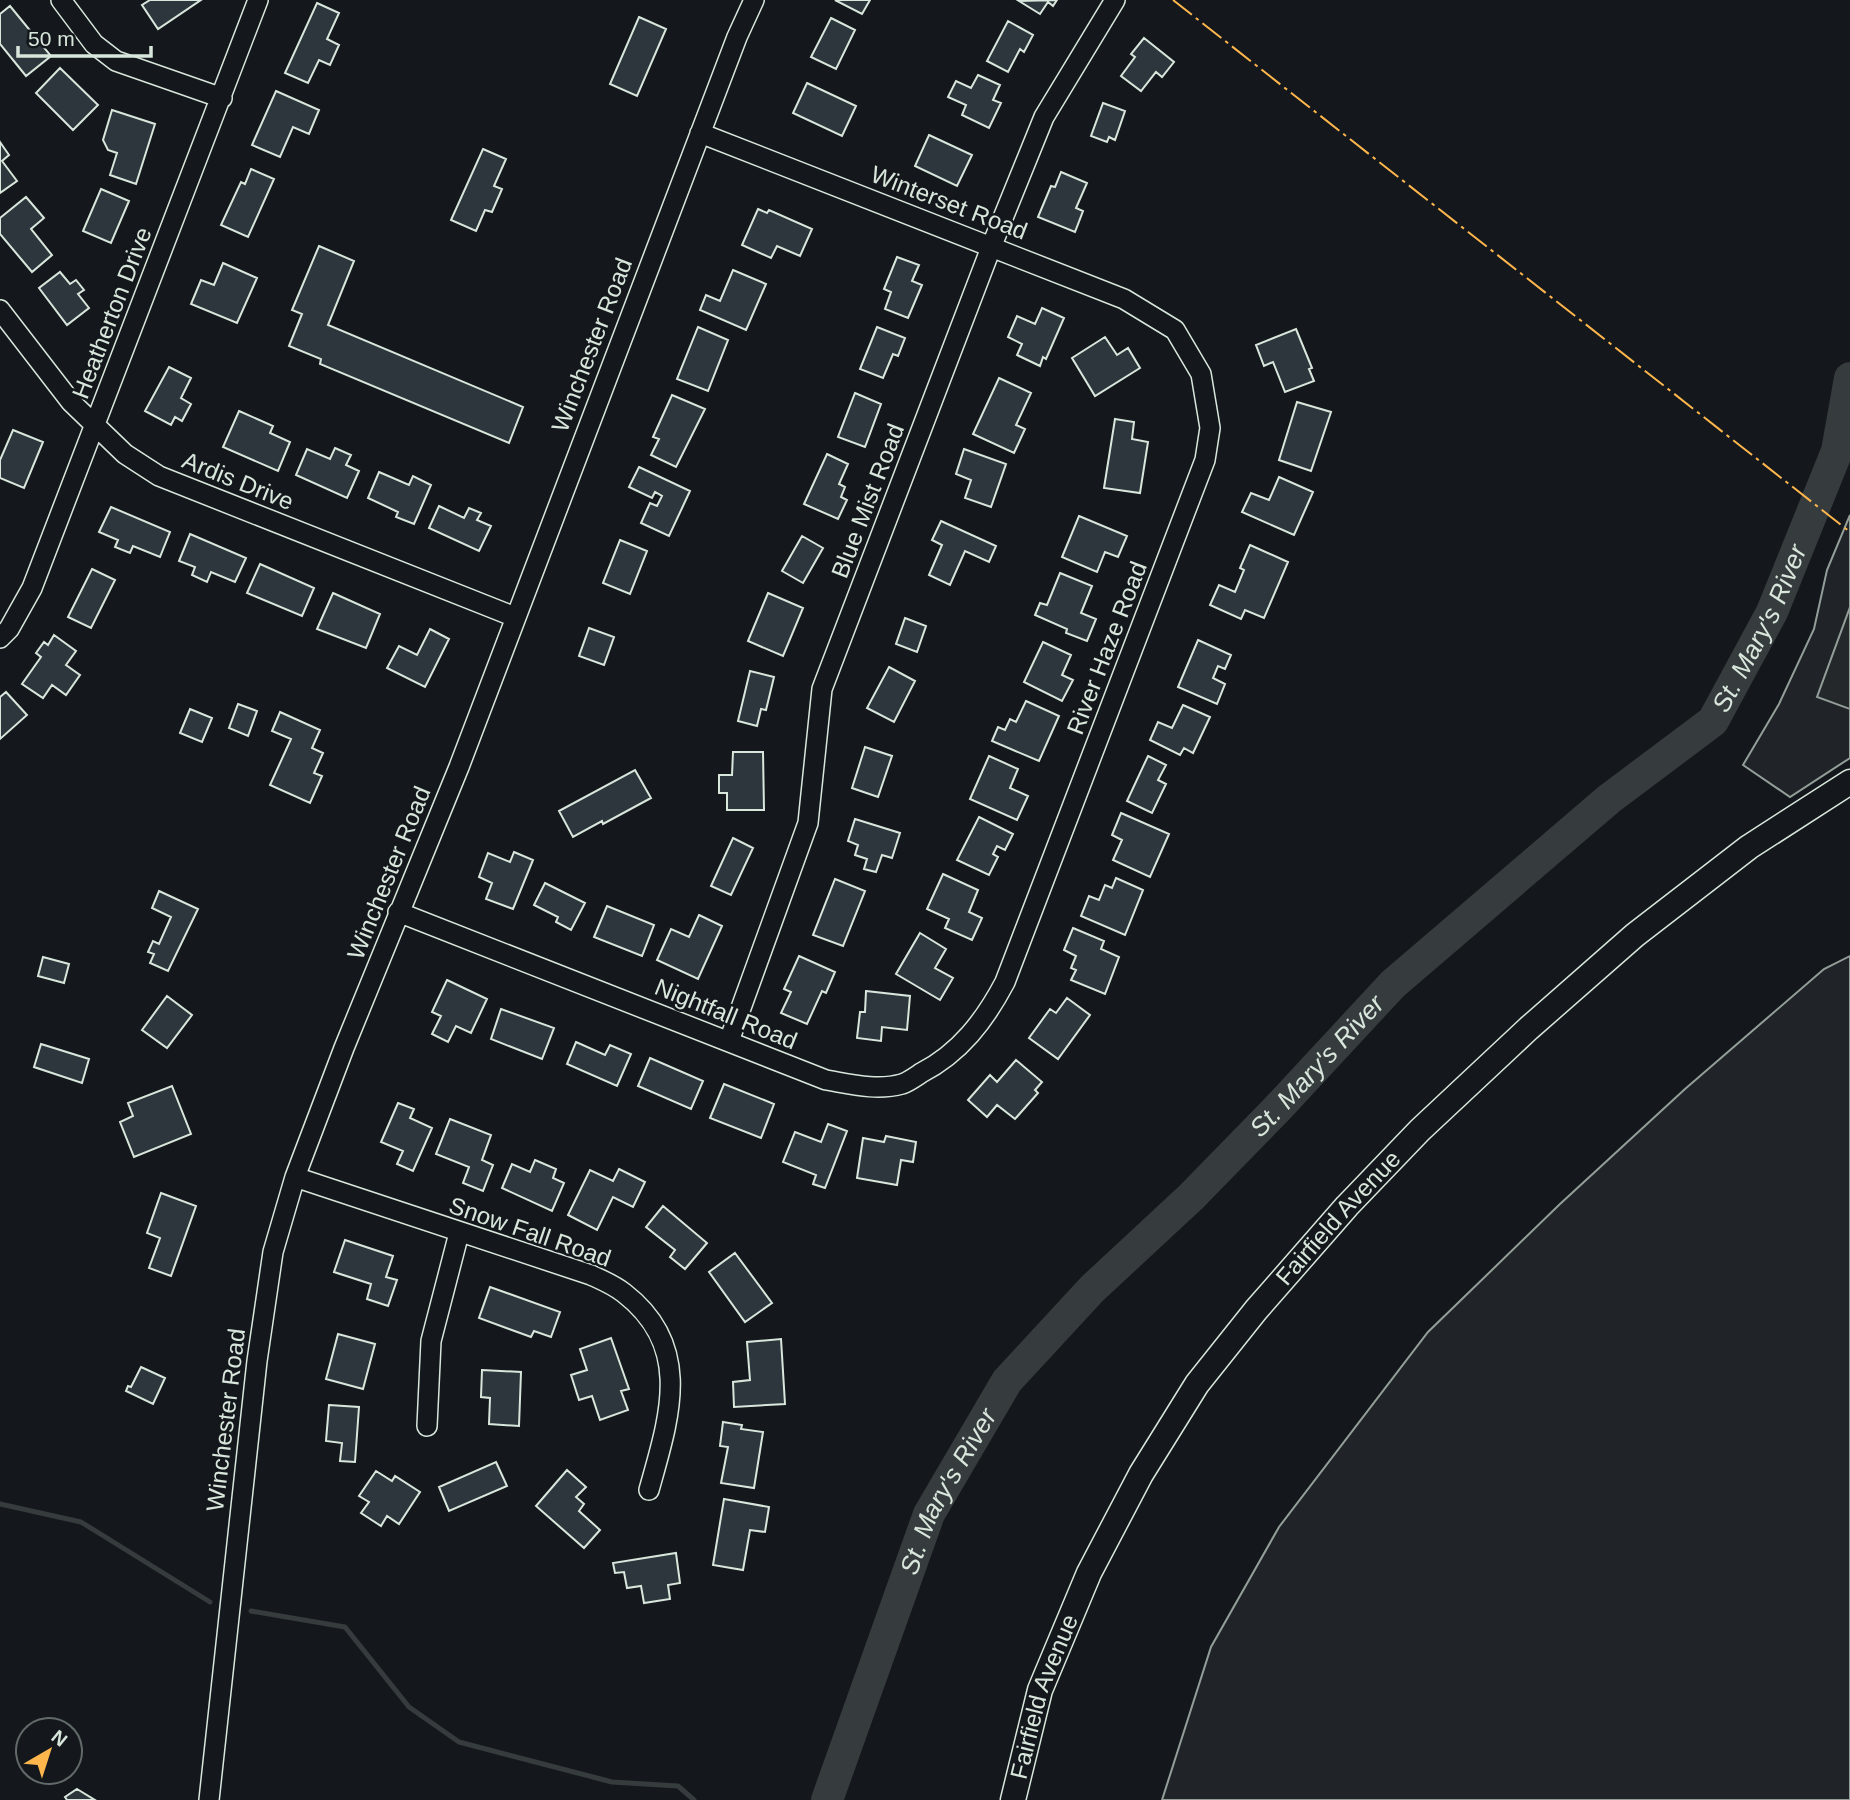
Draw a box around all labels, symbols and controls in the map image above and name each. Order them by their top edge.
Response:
scale bar [18,14,150,58]
text: 50 m [28,27,75,50]
street label: Winterset Road [867,160,1031,245]
street label: Heatherton Drive [66,223,157,402]
street label: Winchester Road [546,254,637,436]
street label: Blue Mist Road [826,420,909,582]
street label: Ardis Drive [179,446,298,515]
water label: St. Mary's River [1706,539,1813,717]
street label: River Haze Road [1061,558,1152,738]
street label: Winchester Road [342,782,436,963]
street label: Nightfall Road [651,973,801,1054]
water label: St. Mary's River [1243,988,1391,1143]
street label: Fairfield Avenue [1270,1145,1406,1290]
street label: Snow Fall Road [446,1191,615,1272]
street label: Winchester Road [201,1327,250,1513]
water label: St. Mary's River [894,1402,1003,1578]
street label: Fairfield Avenue [1005,1610,1083,1782]
north arrow [14,1716,84,1786]
text: N [47,1726,71,1751]

